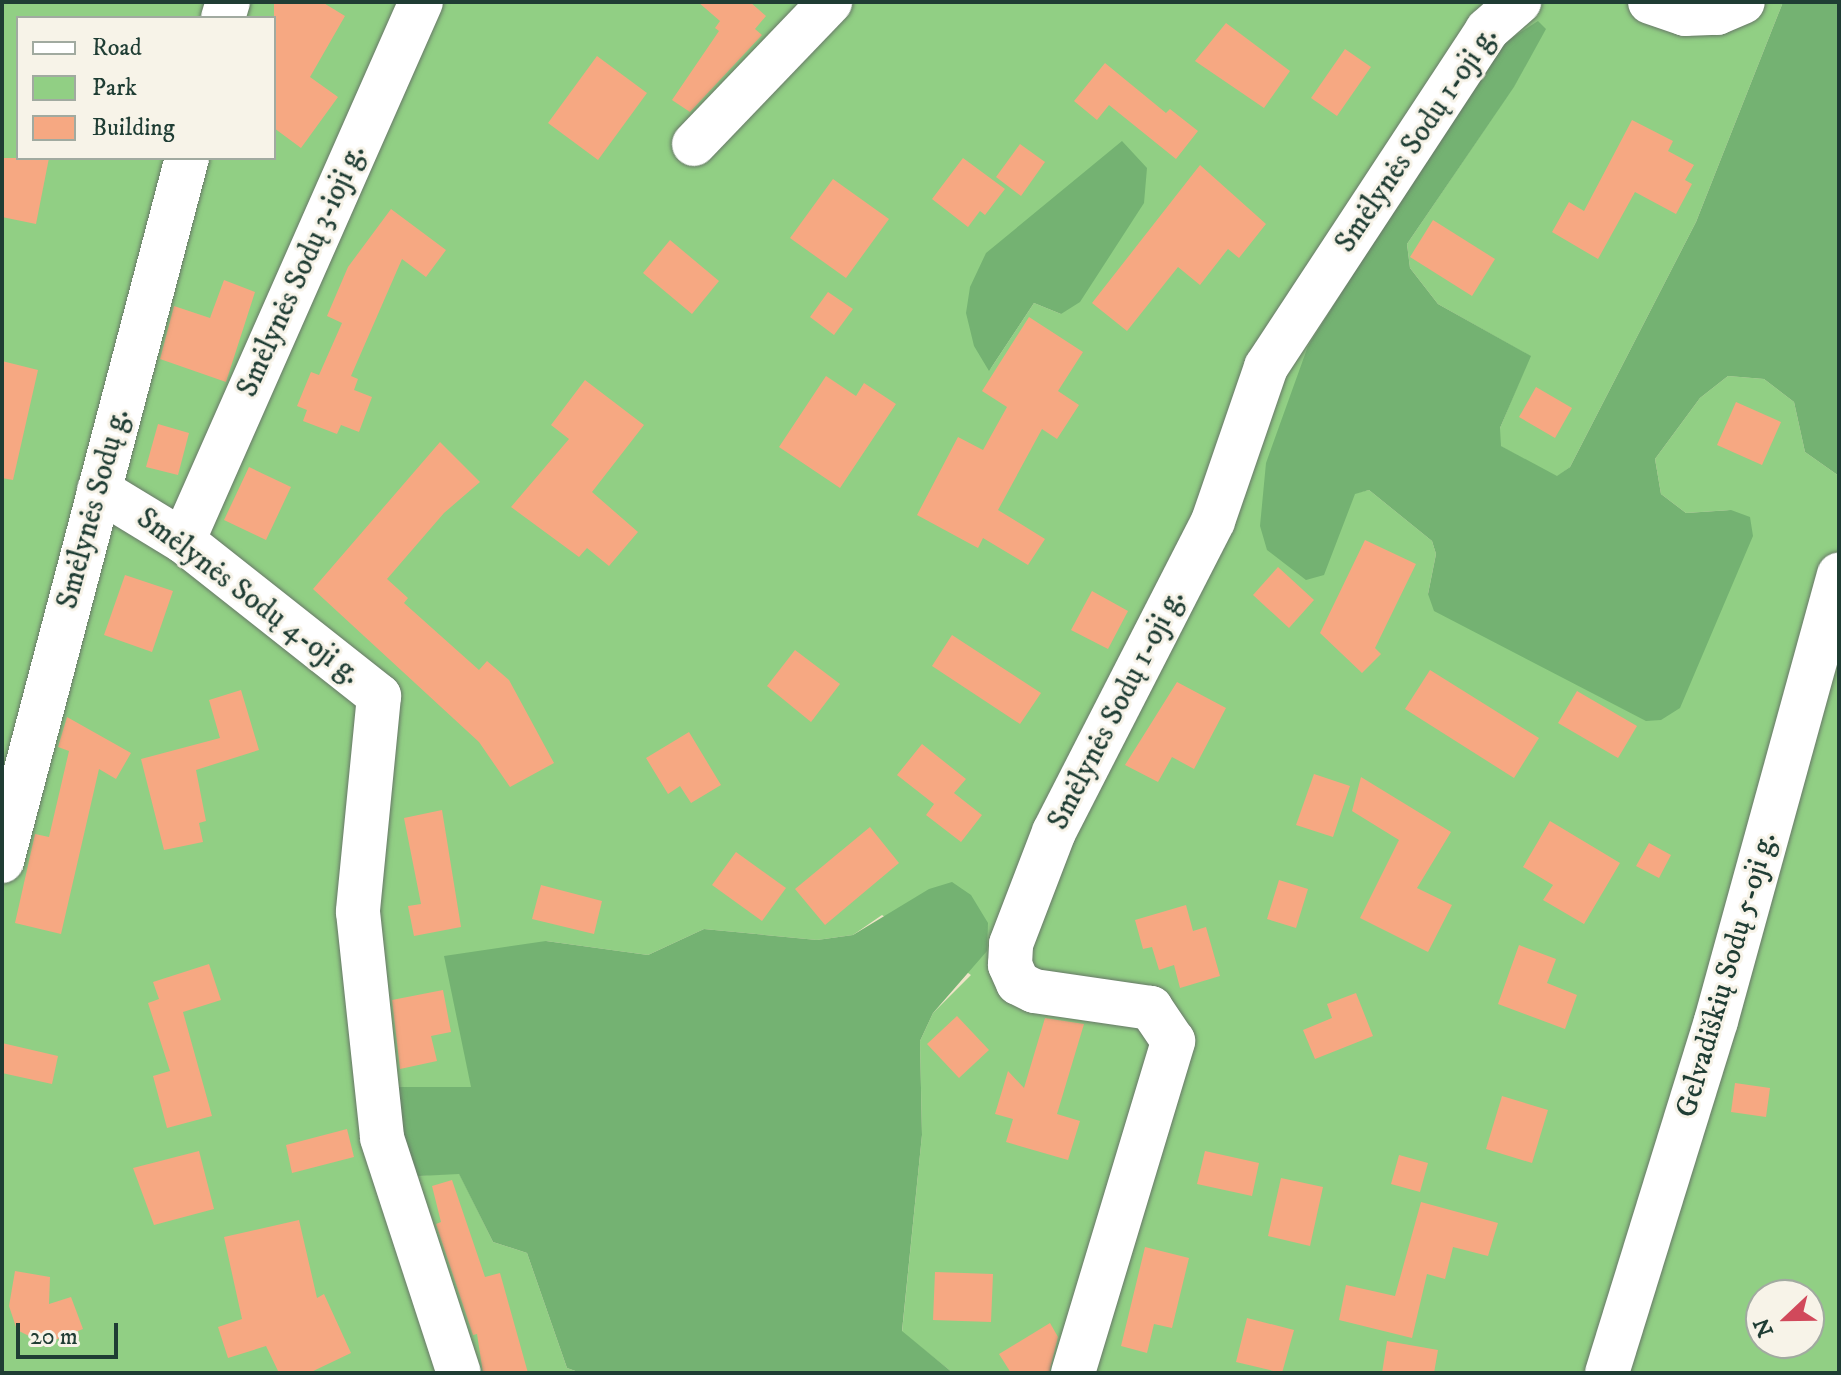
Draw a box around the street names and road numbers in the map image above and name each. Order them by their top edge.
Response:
street label: Smėlynės Sodų 1-oji g. [1328,20,1506,260]
street label: Smėlynės Sodų 3-ioji g. [230,139,374,403]
street label: Smėlynės Sodų g. [50,405,138,613]
street label: Smėlynės Sodų 4-oji g. [129,501,367,693]
street label: Smėlynės Sodų 1-oji g. [1041,584,1193,836]
street label: Gelvadiškių Sodų 5-oji g. [1669,828,1785,1122]

